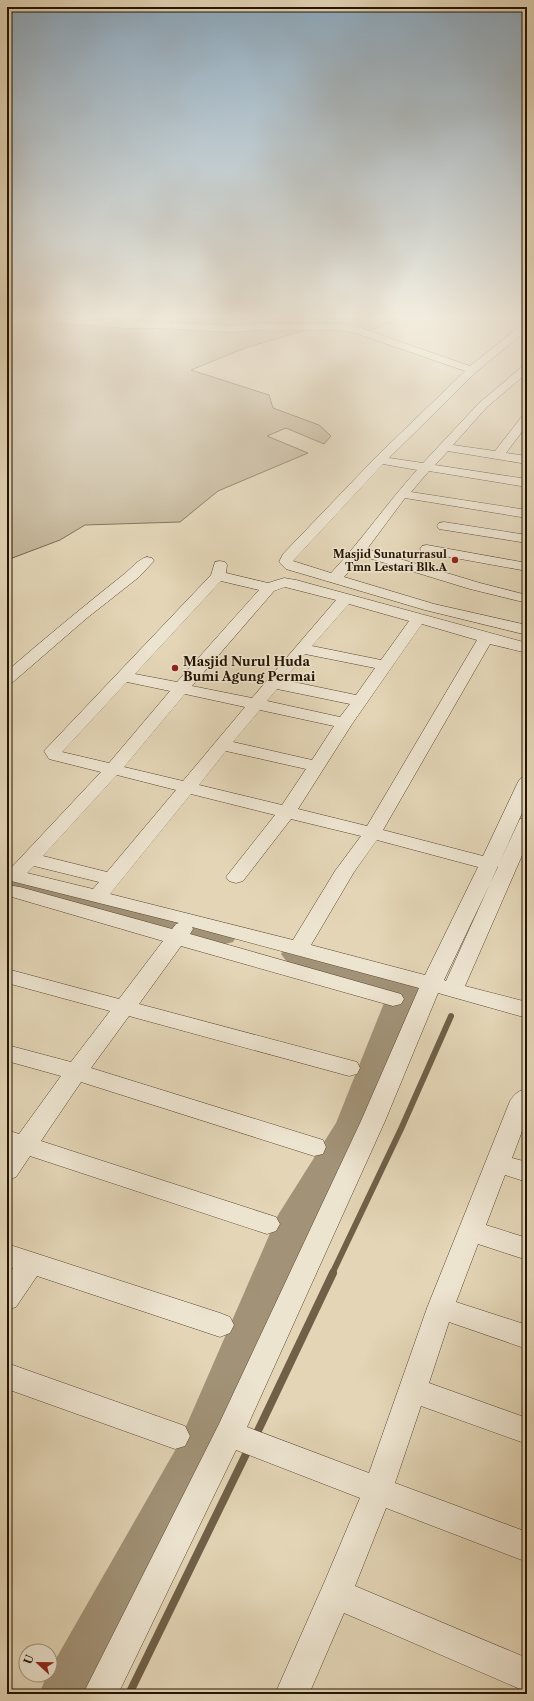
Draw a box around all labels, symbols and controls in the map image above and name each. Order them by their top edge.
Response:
place label: Masjid Sunaturrasul Tmn Lestari Blk.A [333,547,447,574]
marker: Masjid Sunaturrasul Tmn Lestari Blk.A [450,555,460,565]
place label: Masjid Nurul Huda Bumi Agung Permai [183,653,316,684]
marker: Masjid Nurul Huda Bumi Agung Permai [170,663,180,673]
north arrow [18,1643,58,1683]
text: U [21,1652,37,1666]

